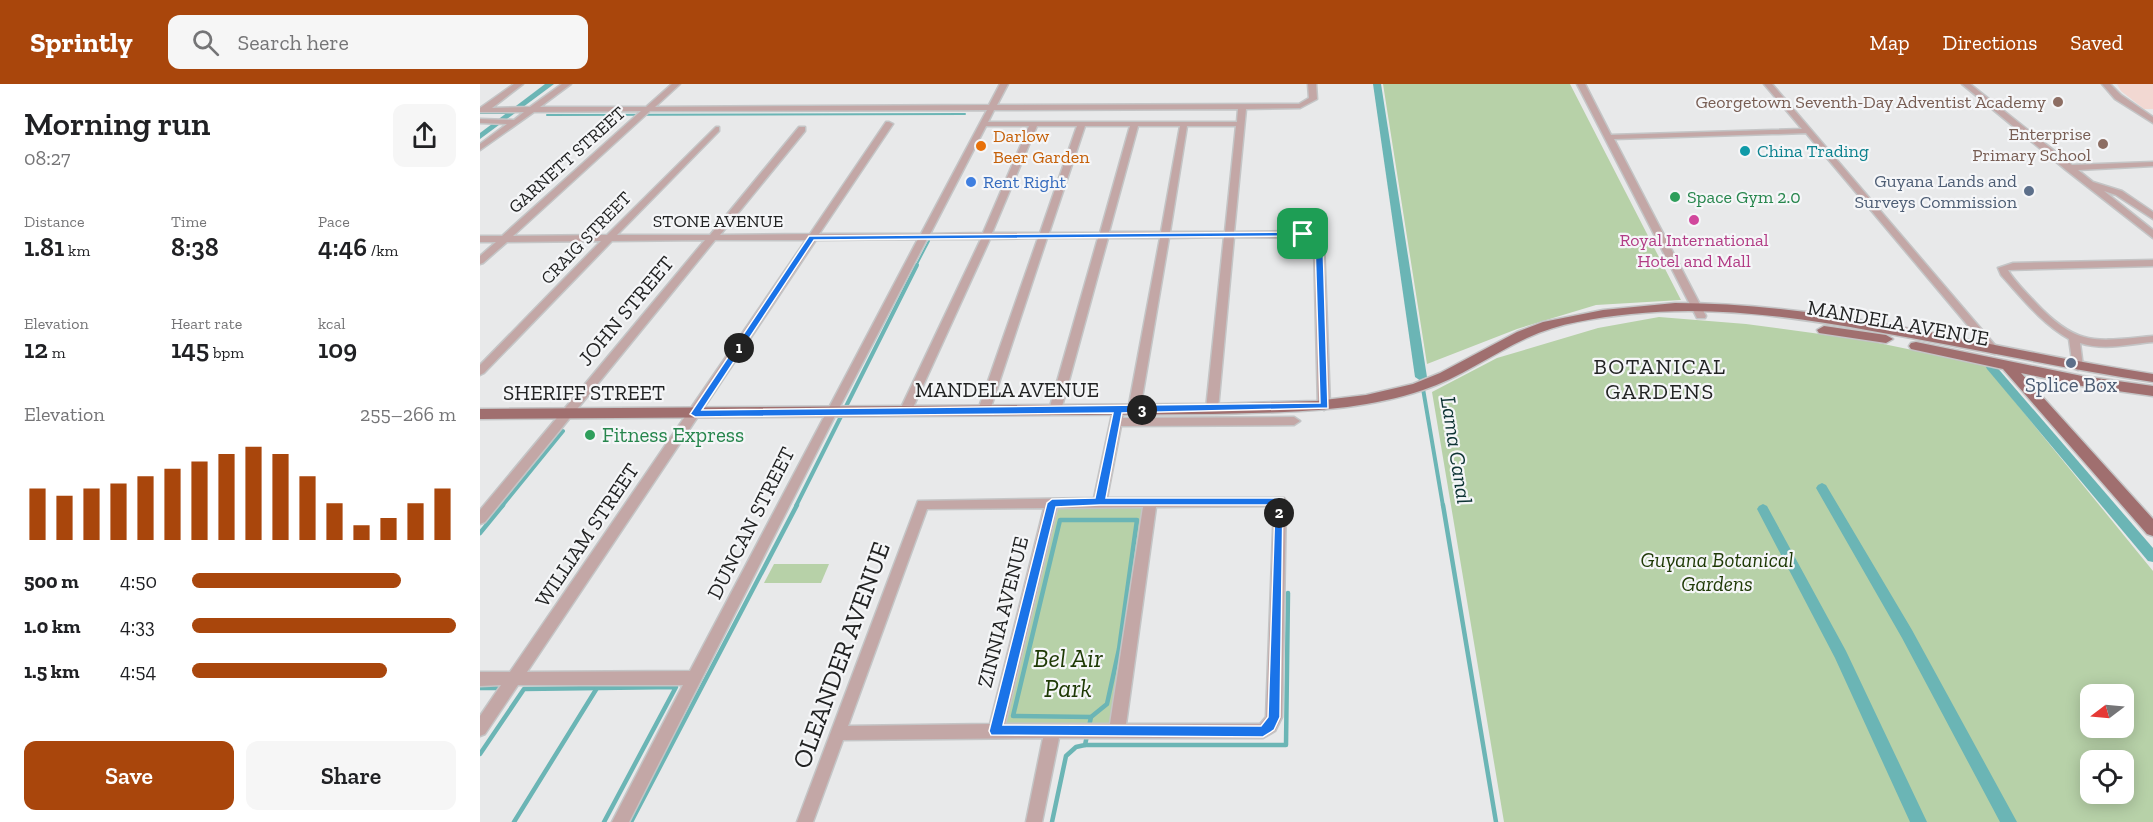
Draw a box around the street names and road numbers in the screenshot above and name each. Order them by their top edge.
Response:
street label: GARNETT STREET [504,102,630,218]
street label: CRAIG STREET [536,187,636,289]
street label: STONE AVENUE [653,210,783,232]
street label: JOHN STREET [573,251,679,371]
street label: MANDELA AVENUE [1805,294,1991,351]
street label: MANDELA AVENUE [915,377,1099,402]
street label: SHERIFF STREET [503,380,665,405]
street label: DUNCAN STREET [701,443,800,603]
street label: WILLIAM STREET [529,458,644,611]
street label: ZINNIA AVENUE [972,534,1033,690]
street label: OLEANDER AVENUE [785,537,897,773]

